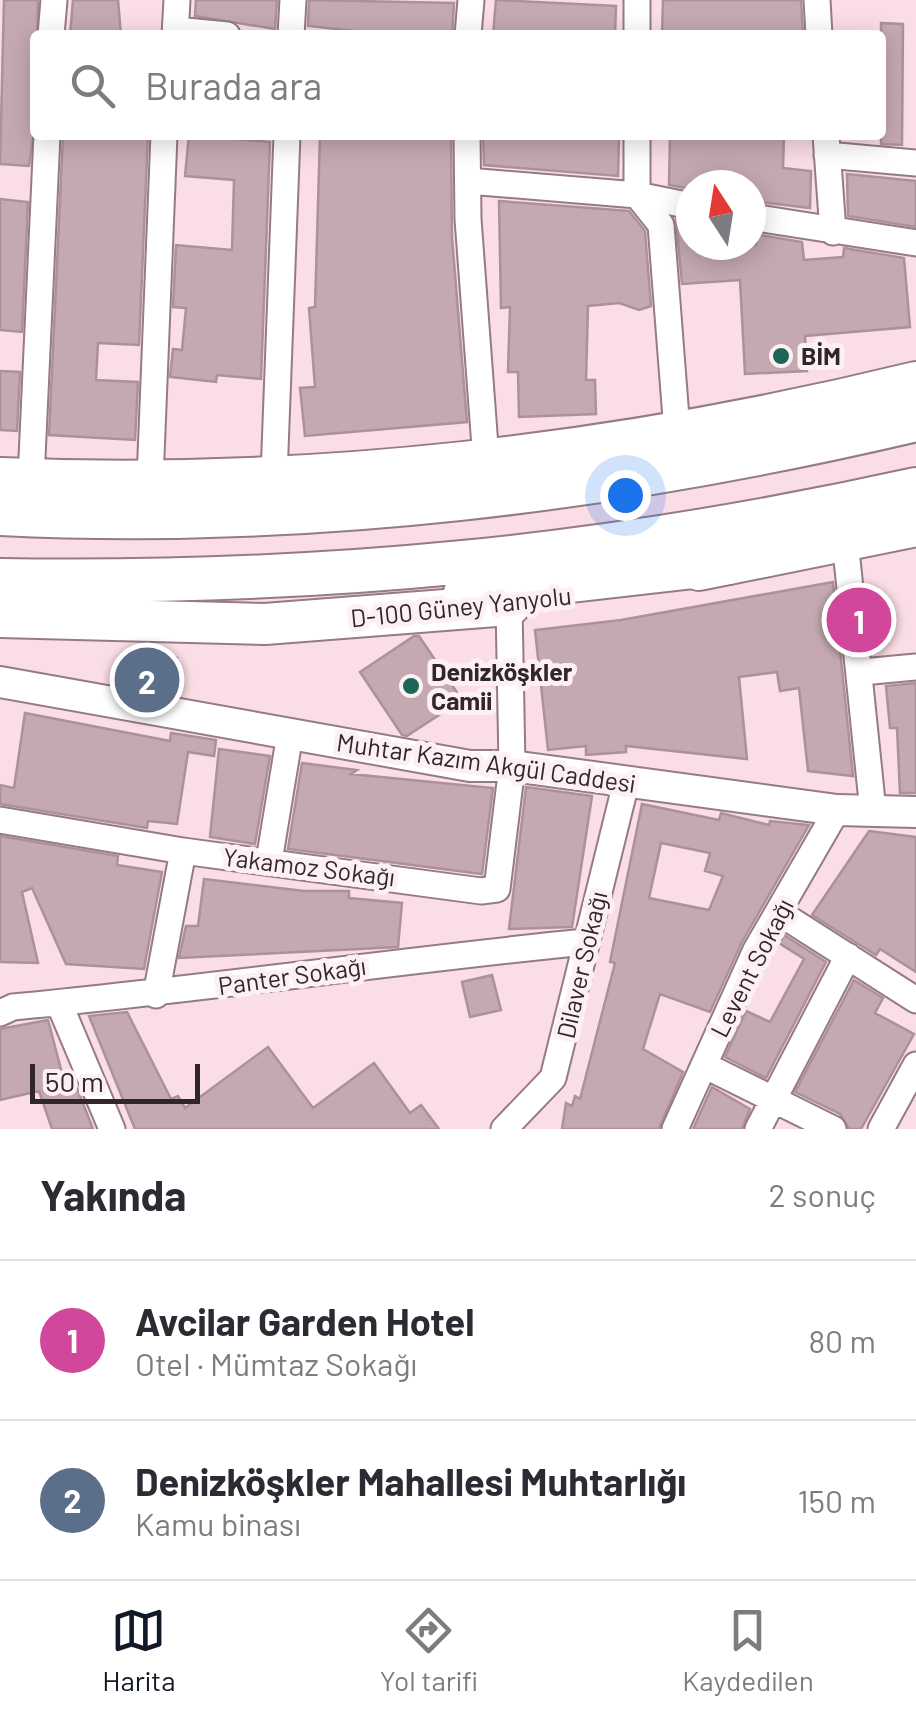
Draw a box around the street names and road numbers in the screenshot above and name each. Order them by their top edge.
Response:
street label: D-100 Güney Yanyolu [349,579,573,633]
street label: Muhtar Kazım Akgül Caddesi [335,726,637,798]
street label: Yakamoz Sokağı [221,841,397,891]
street label: Dilaver Sokağı [550,888,613,1041]
street label: Levent Sokağı [703,893,799,1042]
street label: Panter Sokağı [216,950,368,1000]

